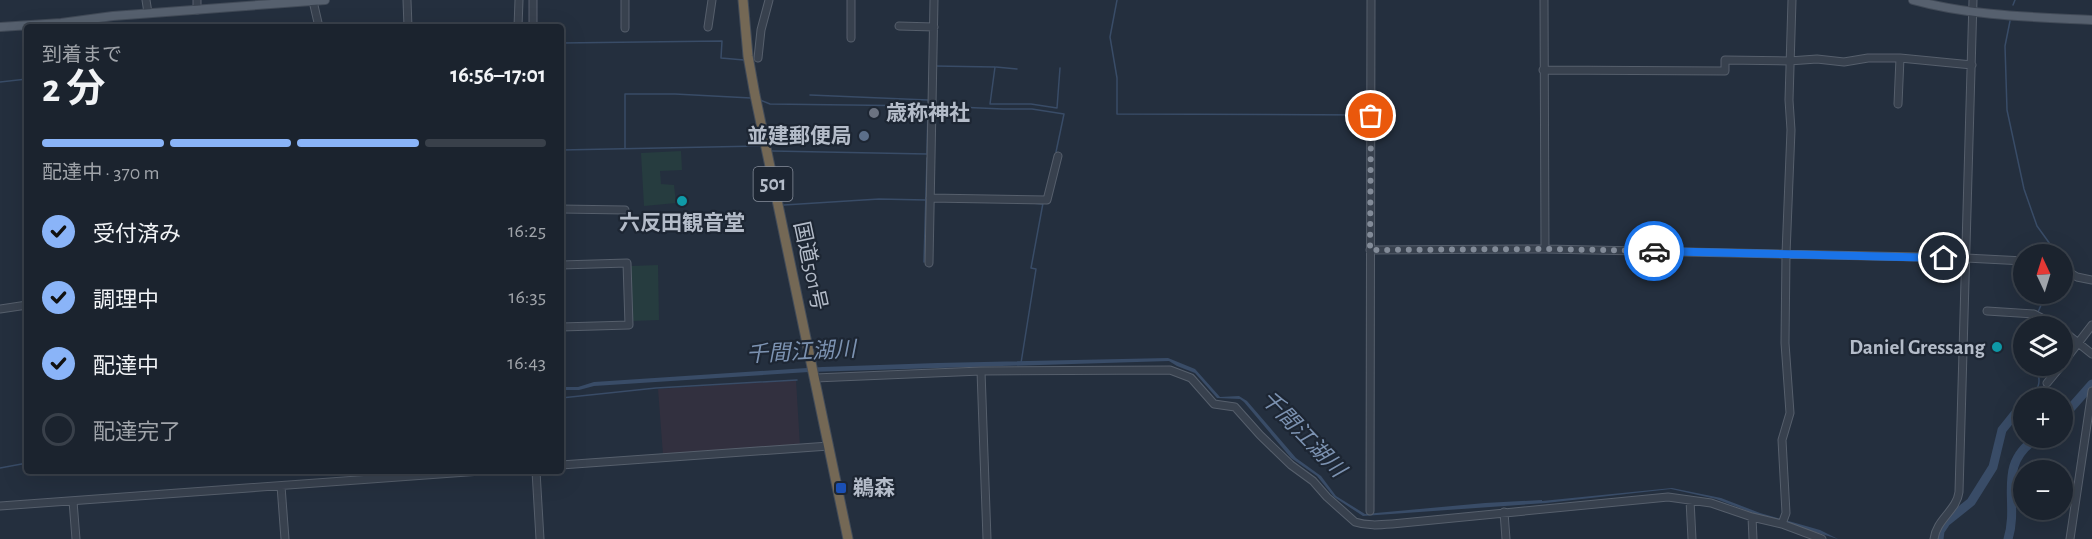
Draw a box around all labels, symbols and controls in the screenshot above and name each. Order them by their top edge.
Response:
text: 到着まで [42,45,122,65]
text: 16:56–17:01 [450,64,546,86]
text: 2 分 [42,70,105,109]
pin [1345,90,1396,141]
icon: bag [1354,99,1387,132]
place label: 歳称神社 [886,101,970,124]
marker: 歳称神社 [867,106,881,120]
place label: 並建郵便局 [747,125,852,147]
marker: 並建郵便局 [857,129,871,143]
text: 配達中 · 370 m [42,163,160,183]
road number: 501 [754,167,792,201]
marker: 六反田観音堂 [675,194,689,208]
place label: 六反田観音堂 [619,212,745,234]
icon: check [42,215,75,248]
street label: 国道501号 [790,220,831,312]
text: 16:25 [508,221,546,241]
courier [1624,221,1684,281]
text: 受付済み [93,223,181,245]
pin [1918,232,1969,283]
icon: car [1638,235,1671,268]
icon: home [1927,241,1960,274]
north arrow [2013,244,2073,304]
map controls [2013,244,2073,520]
icon: check [42,281,75,314]
text: 16:35 [509,287,546,307]
text: 調理中 [93,289,159,311]
button: layers [2013,316,2073,376]
water label: 千間江湖川 [745,337,858,366]
place label: Daniel Gressang [1849,337,1985,358]
marker: Daniel Gressang [1990,340,2004,354]
icon: check [42,347,75,380]
text: 16:43 [507,353,546,373]
text: 配達中 [93,355,159,377]
water label: 千間江湖川 [1257,386,1351,483]
button: + [2013,388,2073,448]
text: 配達完了 [93,421,181,443]
button: − [2013,460,2073,520]
place label: 鵜森 [853,477,895,499]
marker: 鵜森 [834,481,848,495]

